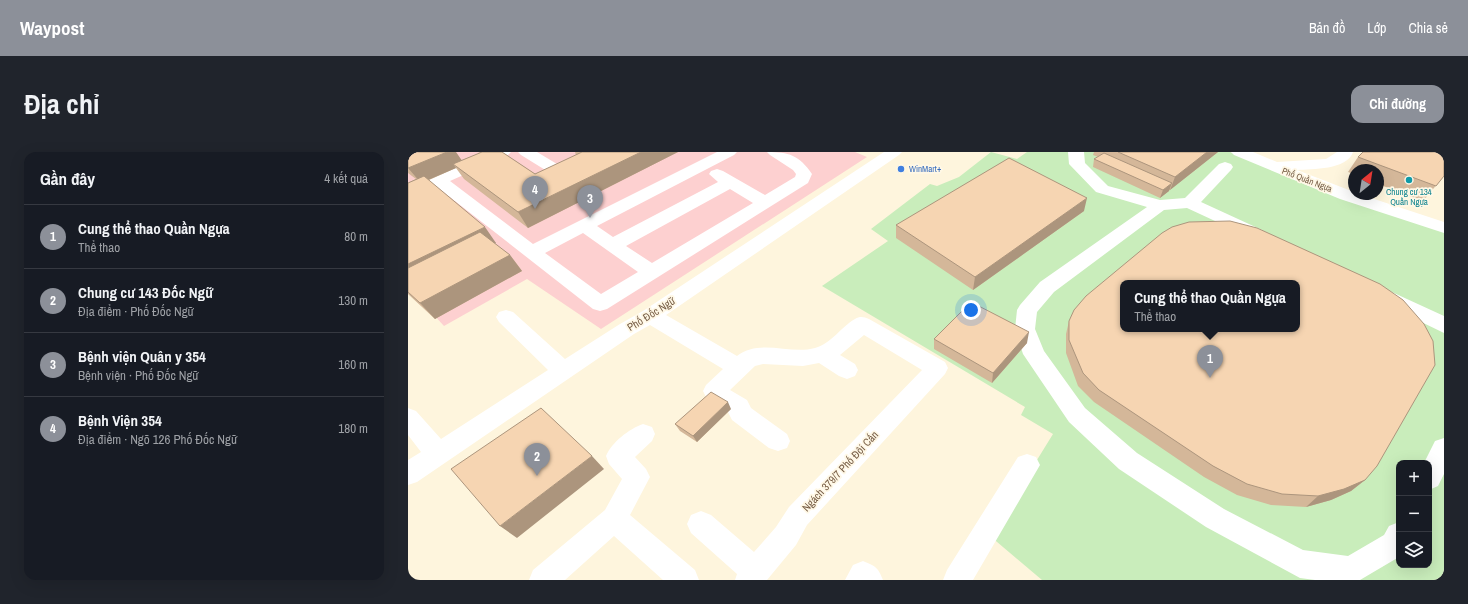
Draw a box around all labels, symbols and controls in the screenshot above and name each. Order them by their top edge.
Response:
text: Waypost [20,15,84,41]
text: Bản đồ [1309,19,1345,37]
text: Lớp [1367,19,1386,37]
text: Chia sẻ [1408,19,1448,37]
text: Địa chỉ [24,85,99,123]
button: Chỉ đường [1351,85,1444,123]
place label: WinMart+ [909,163,941,175]
marker: WinMart+ [896,164,906,174]
north arrow [1348,164,1384,200]
street label: Phố Quần Ngựa [1280,165,1334,195]
text: Gần đây [40,167,95,190]
text: 4 kết quả [324,170,368,187]
marker: Chung cư 134 Quần Ngựa [1404,175,1414,185]
pin: 4 [522,176,548,209]
pin: 3 [577,185,603,218]
place label: Chung cư 134 Quần Ngựa [1386,186,1432,208]
text: Cung thể thao Quần Ngựa [78,218,230,239]
text: 1 [50,228,56,245]
text: 80 m [344,228,368,245]
text: Thể thao [78,239,120,256]
popup [1120,280,1300,332]
text: Chung cư 143 Đốc Ngữ [78,282,213,303]
text: Cung thể thao Quần Ngựa [1134,287,1286,308]
text: 2 [50,292,56,309]
text: 130 m [338,292,368,309]
street label: Phố Đốc Ngữ [625,293,678,334]
your location [961,300,981,320]
text: Địa điểm · Phố Đốc Ngữ [78,303,194,320]
text: Thể thao [1134,308,1176,325]
pin: 1 [1197,345,1223,378]
text: Bệnh viện Quân y 354 [78,346,206,367]
text: 3 [50,356,56,373]
text: 160 m [338,356,368,373]
text: Bệnh viện · Phố Đốc Ngữ [78,367,198,384]
text: Bệnh Viện 354 [78,410,162,431]
text: 4 [50,420,56,437]
text: 180 m [338,420,368,437]
street label: Ngách 379/7 Phố Đội Cấn [799,428,881,514]
text: Địa điểm · Ngõ 126 Phố Đốc Ngữ [78,431,237,448]
pin: 2 [524,443,550,476]
map controls [1396,460,1432,568]
button: + [1396,460,1432,496]
button: − [1396,496,1432,532]
button: layers [1396,532,1432,568]

